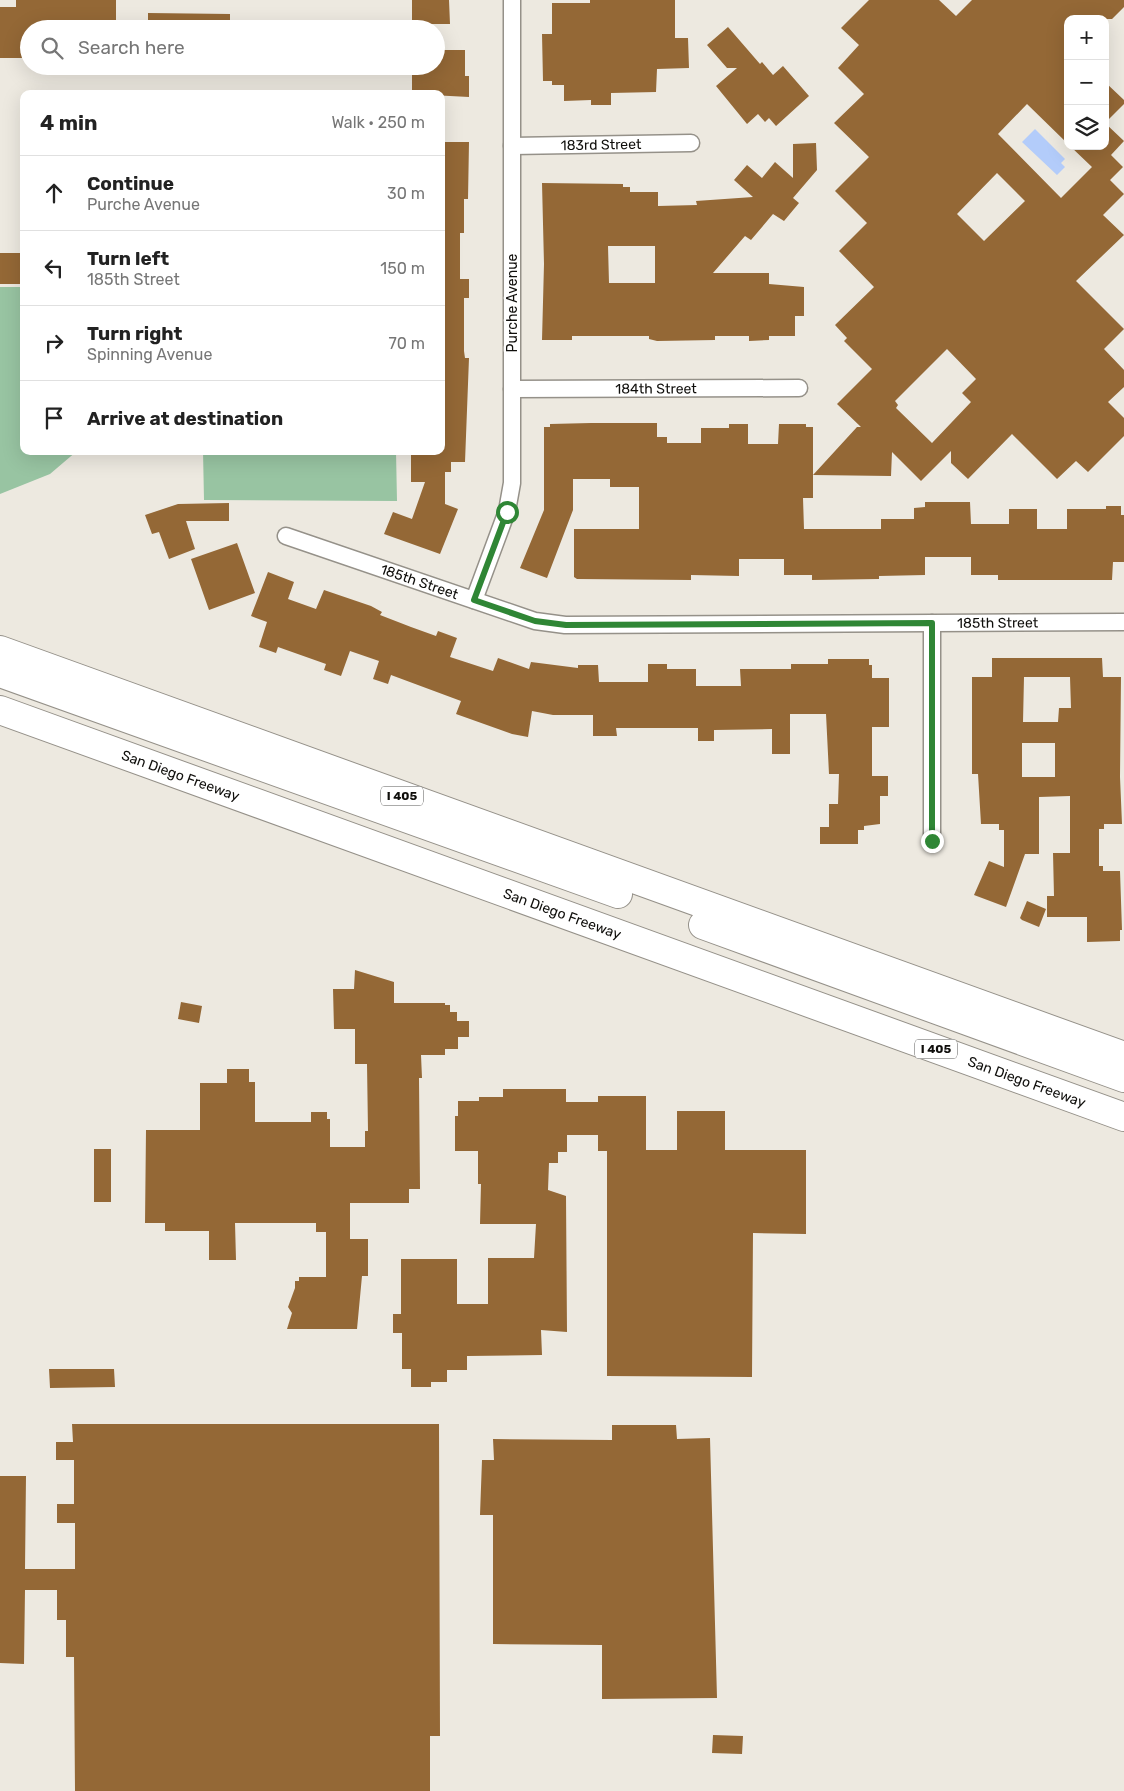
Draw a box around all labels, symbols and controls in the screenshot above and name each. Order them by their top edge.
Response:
map controls [1064,15,1109,150]
button: + [1064,15,1109,60]
search box [20,20,445,75]
icon: search [38,34,66,62]
text: Search here [78,36,185,59]
button: − [1064,60,1109,105]
button: layers [1064,105,1109,150]
text: 4 min [40,110,98,135]
text: Walk · 250 m [331,113,425,132]
street label: 183rd Street [560,135,642,154]
text: Continue [87,172,174,195]
icon: ahead [40,179,68,207]
text: 30 m [387,184,425,203]
text: Purche Avenue [87,195,200,214]
text: Turn left [87,247,169,270]
street label: Purche Avenue [504,253,521,352]
icon: left [40,254,68,282]
text: 150 m [380,259,425,278]
text: 185th Street [87,270,180,289]
text: Turn right [87,322,182,345]
icon: right [40,329,68,357]
text: 70 m [388,334,425,353]
text: Spinning Avenue [87,345,212,364]
street label: 184th Street [615,380,697,397]
icon: arrive [40,404,68,432]
text: Arrive at destination [87,407,283,430]
route start [496,501,519,524]
street label: 185th Street [378,560,461,603]
street label: 185th Street [957,614,1039,631]
street label: San Diego Freeway [119,746,242,805]
road number: I 405 [381,786,423,806]
route end [921,830,944,853]
street label: San Diego Freeway [501,884,624,943]
road number: I 405 [915,1040,957,1058]
street label: San Diego Freeway [966,1053,1088,1111]

